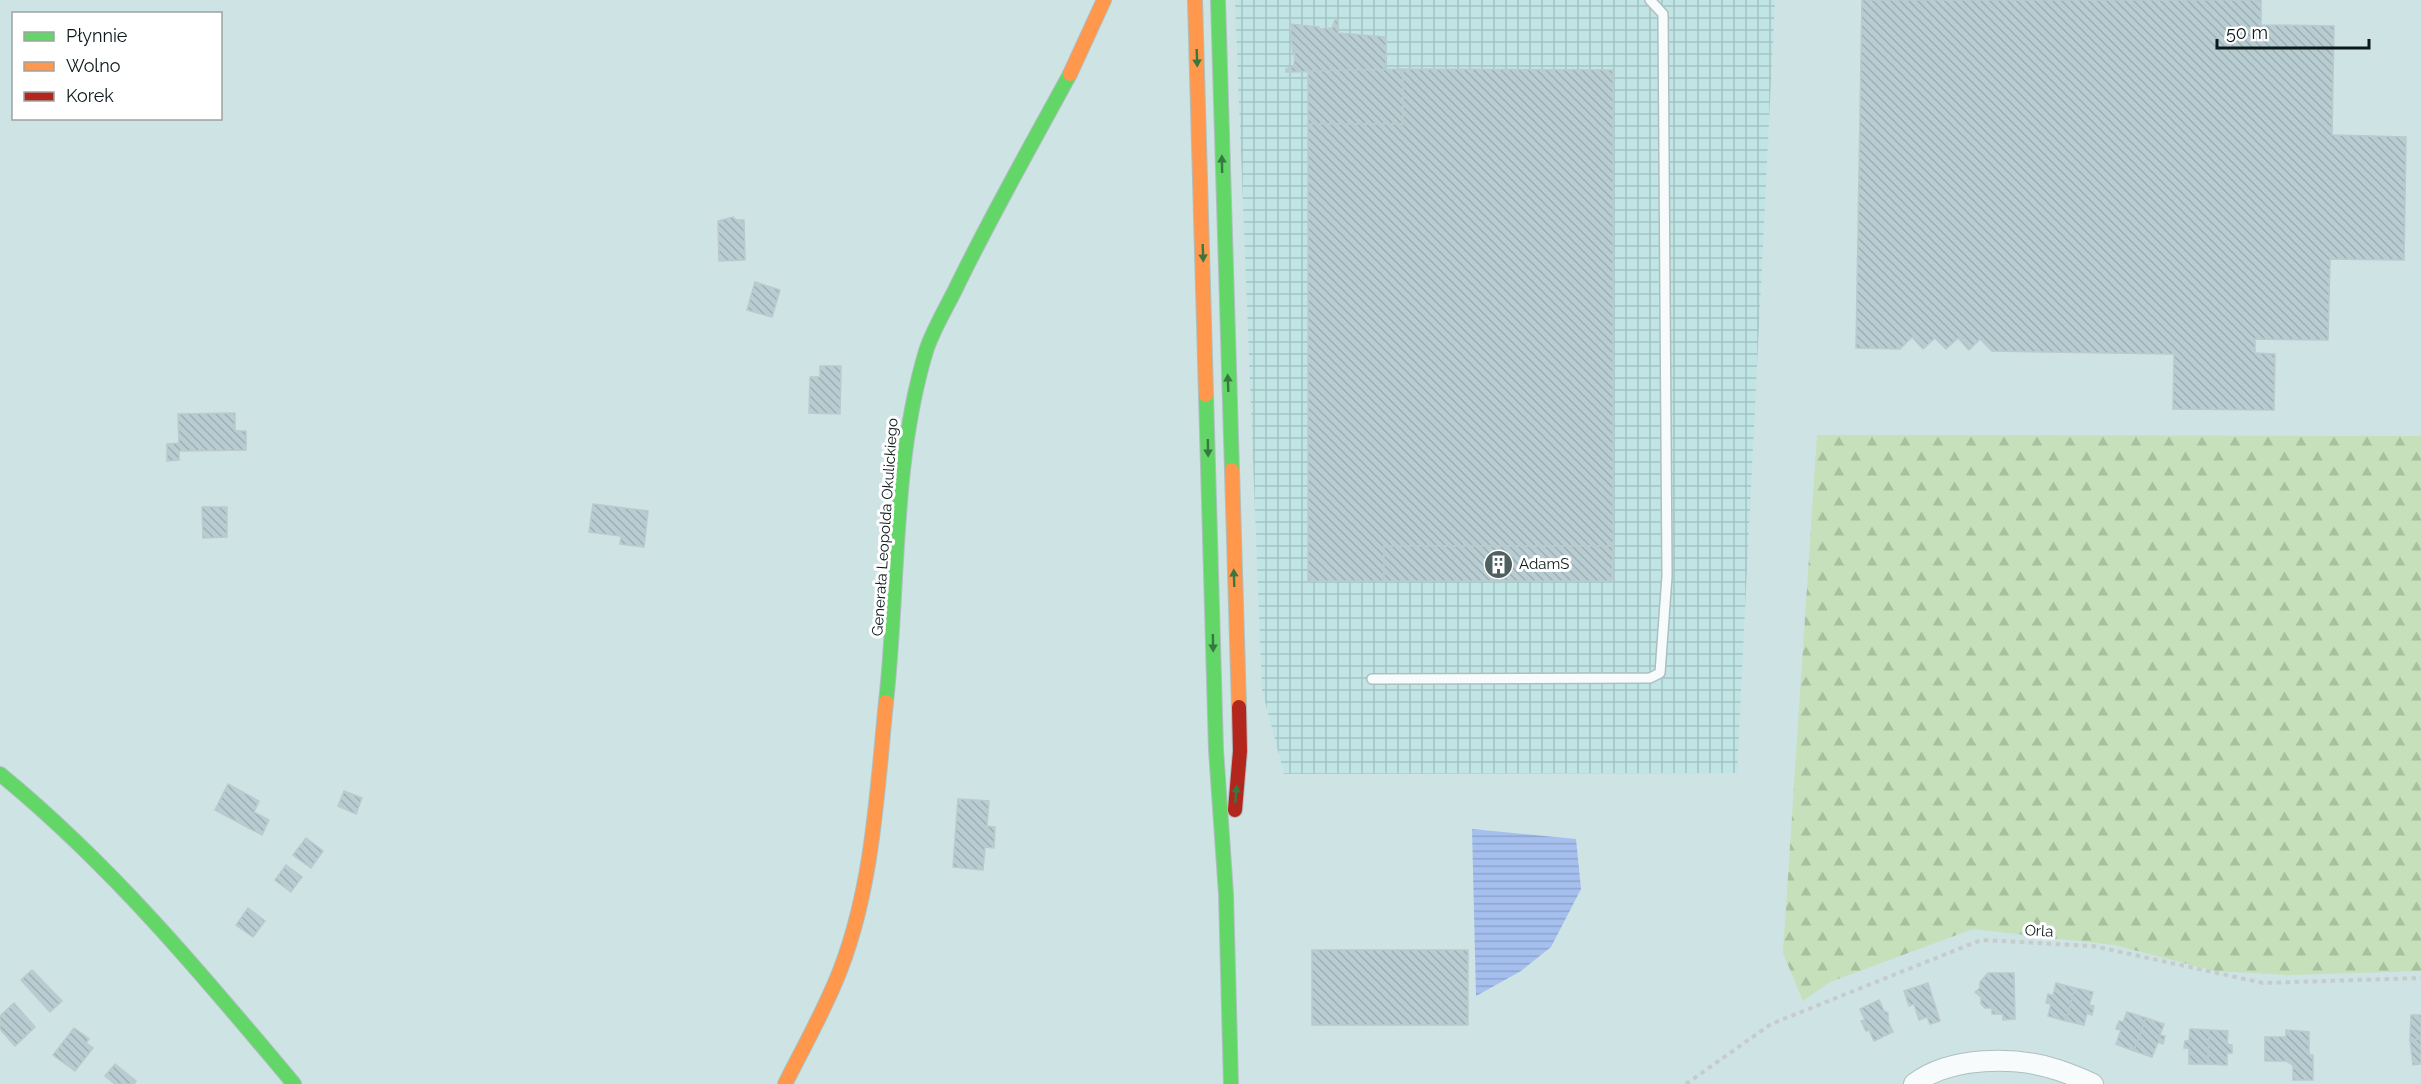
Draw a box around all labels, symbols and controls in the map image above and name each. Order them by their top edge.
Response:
legend [12,12,222,120]
scale bar [2217,12,2368,50]
text: 50 m [2226,22,2268,43]
text: Płynnie [66,25,128,46]
one-way arrow [1192,49,1202,68]
text: Wolno [66,55,121,76]
text: Korek [66,85,114,106]
one-way arrow [1217,154,1227,173]
one-way arrow [1198,244,1208,263]
one-way arrow [1224,374,1233,393]
street label: Generała Leopolda Okulickiego [868,417,902,637]
one-way arrow [1203,439,1213,458]
building icon: AdamS [1482,548,1514,580]
place label: AdamS [1519,555,1569,573]
one-way arrow [1230,569,1239,588]
one-way arrow [1208,634,1218,653]
one-way arrow [1231,784,1241,803]
street label: Orla [2024,921,2054,941]

